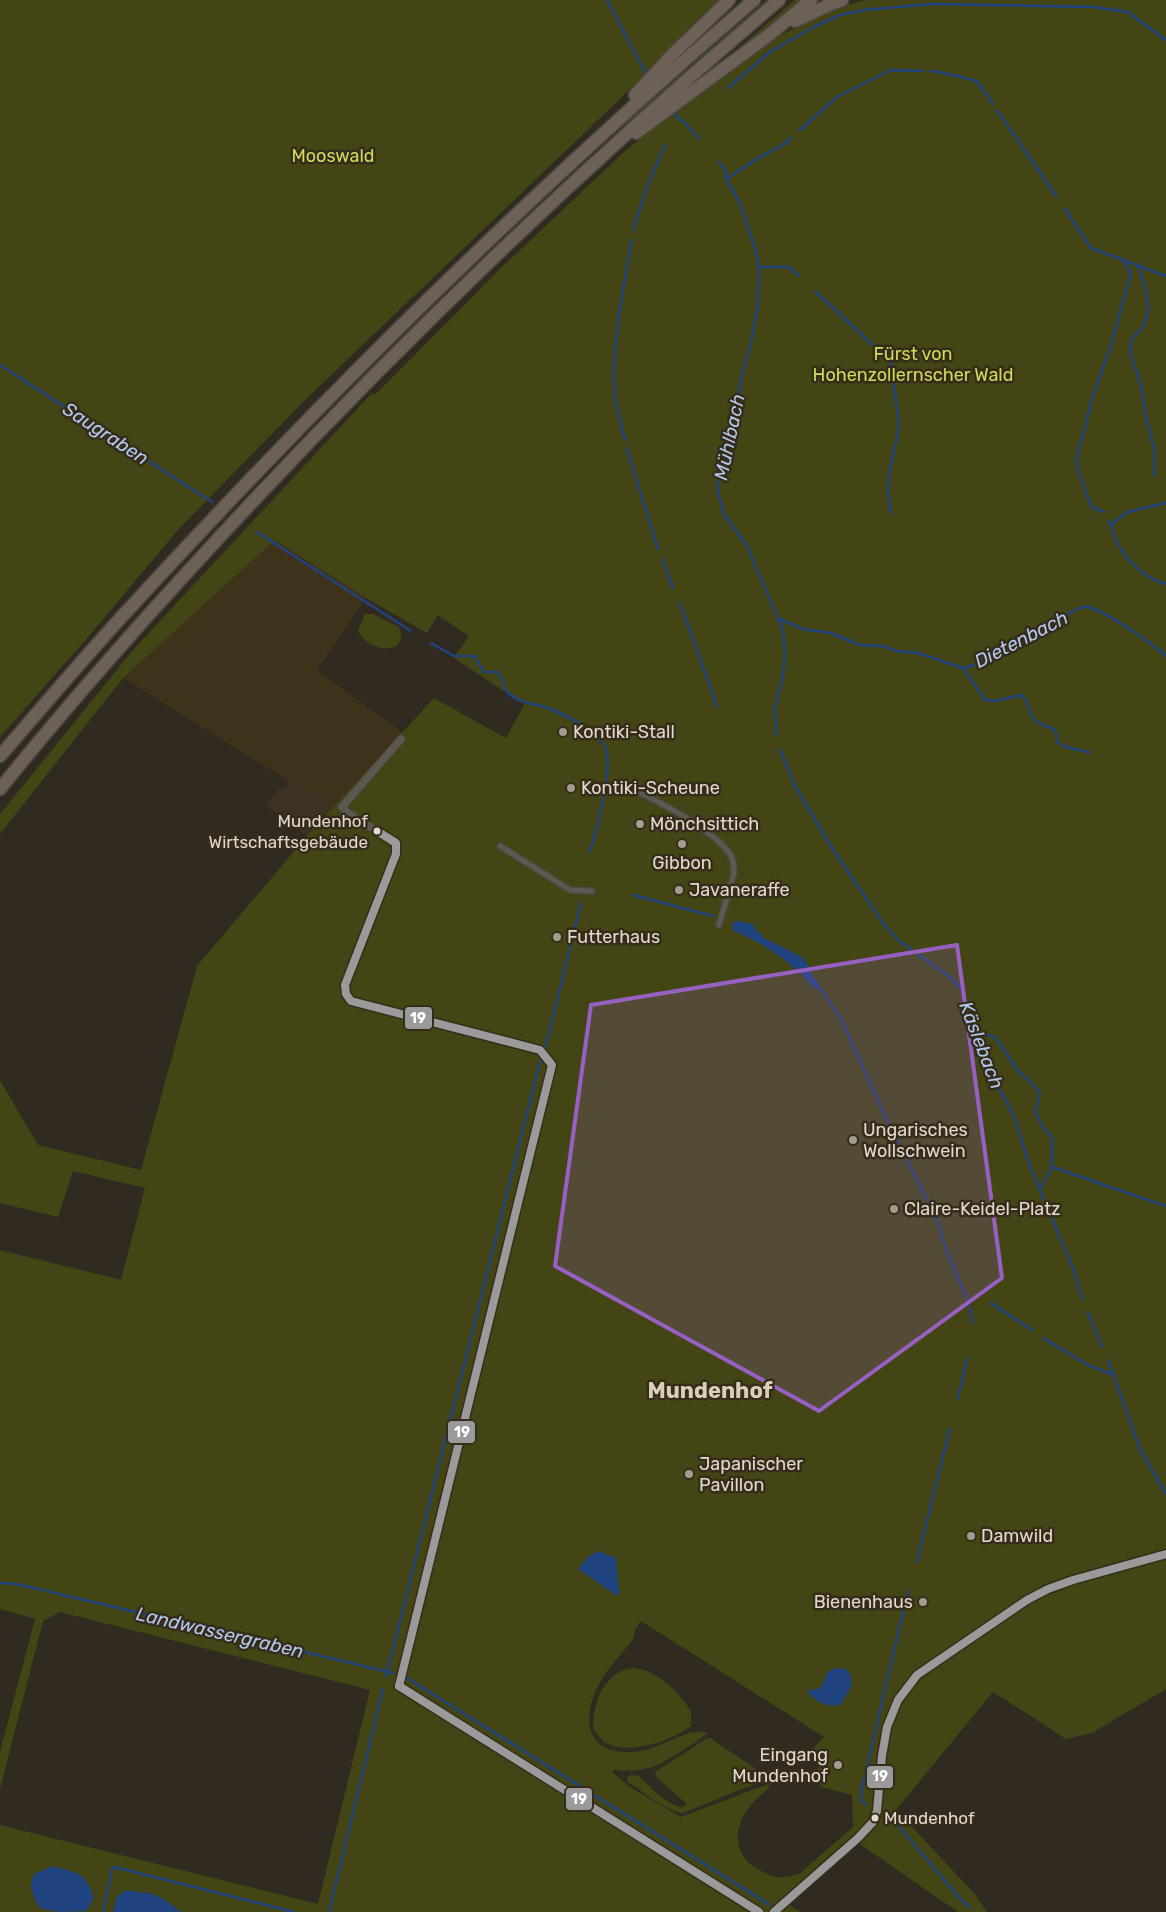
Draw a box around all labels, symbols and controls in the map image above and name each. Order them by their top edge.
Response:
park label: Mooswald [291,145,375,167]
park label: Fürst von Hohenzollernscher Wald [813,343,1013,386]
water label: Mühlbach [709,392,750,482]
water label: Saugraben [59,397,153,470]
water label: Dietenbach [971,606,1072,673]
place label: Kontiki-Stall [573,721,675,743]
marker: Kontiki-Stall [557,726,569,738]
place label: Kontiki-Scheune [581,777,720,799]
marker: Kontiki-Scheune [565,782,577,794]
place label: Mundenhof Wirtschaftsgebäude [209,811,368,852]
place label: Mönchsittich [650,813,759,835]
marker: Mönchsittich [634,818,646,830]
marker: Mundenhof Wirtschaftsgebäude [372,826,382,836]
marker: Gibbon [676,838,688,850]
place label: Gibbon [652,852,712,874]
place label: Javaneraffe [689,879,790,901]
marker: Javaneraffe [673,884,685,896]
place label: Futterhaus [567,926,660,948]
marker: Futterhaus [551,931,563,943]
water label: Käslebach [954,998,1009,1092]
line badge: 19 [404,1006,433,1030]
text: 19 [410,1010,426,1027]
place label: Ungarisches Wollschwein [863,1119,968,1162]
marker: Ungarisches Wollschwein [847,1134,859,1146]
place label: Claire-Keidel-Platz [904,1198,1060,1220]
marker: Claire-Keidel-Platz [888,1203,900,1215]
district label: Mundenhof [648,1377,773,1404]
line badge: 19 [447,1420,476,1444]
text: 19 [454,1424,470,1441]
place label: Japanischer Pavillon [699,1453,803,1496]
marker: Japanischer Pavillon [683,1468,695,1480]
place label: Damwild [981,1525,1053,1547]
marker: Damwild [965,1530,977,1542]
place label: Bienenhaus [814,1591,913,1613]
marker: Bienenhaus [917,1596,929,1608]
water label: Landwassergraben [134,1602,306,1663]
place label: Eingang Mundenhof [732,1744,828,1787]
marker: Eingang Mundenhof [832,1759,844,1771]
line badge: 19 [866,1765,894,1789]
text: 19 [872,1768,888,1785]
line badge: 19 [565,1787,593,1811]
text: 19 [571,1791,587,1808]
place label: Mundenhof [884,1808,975,1828]
marker: Mundenhof [870,1813,880,1823]

